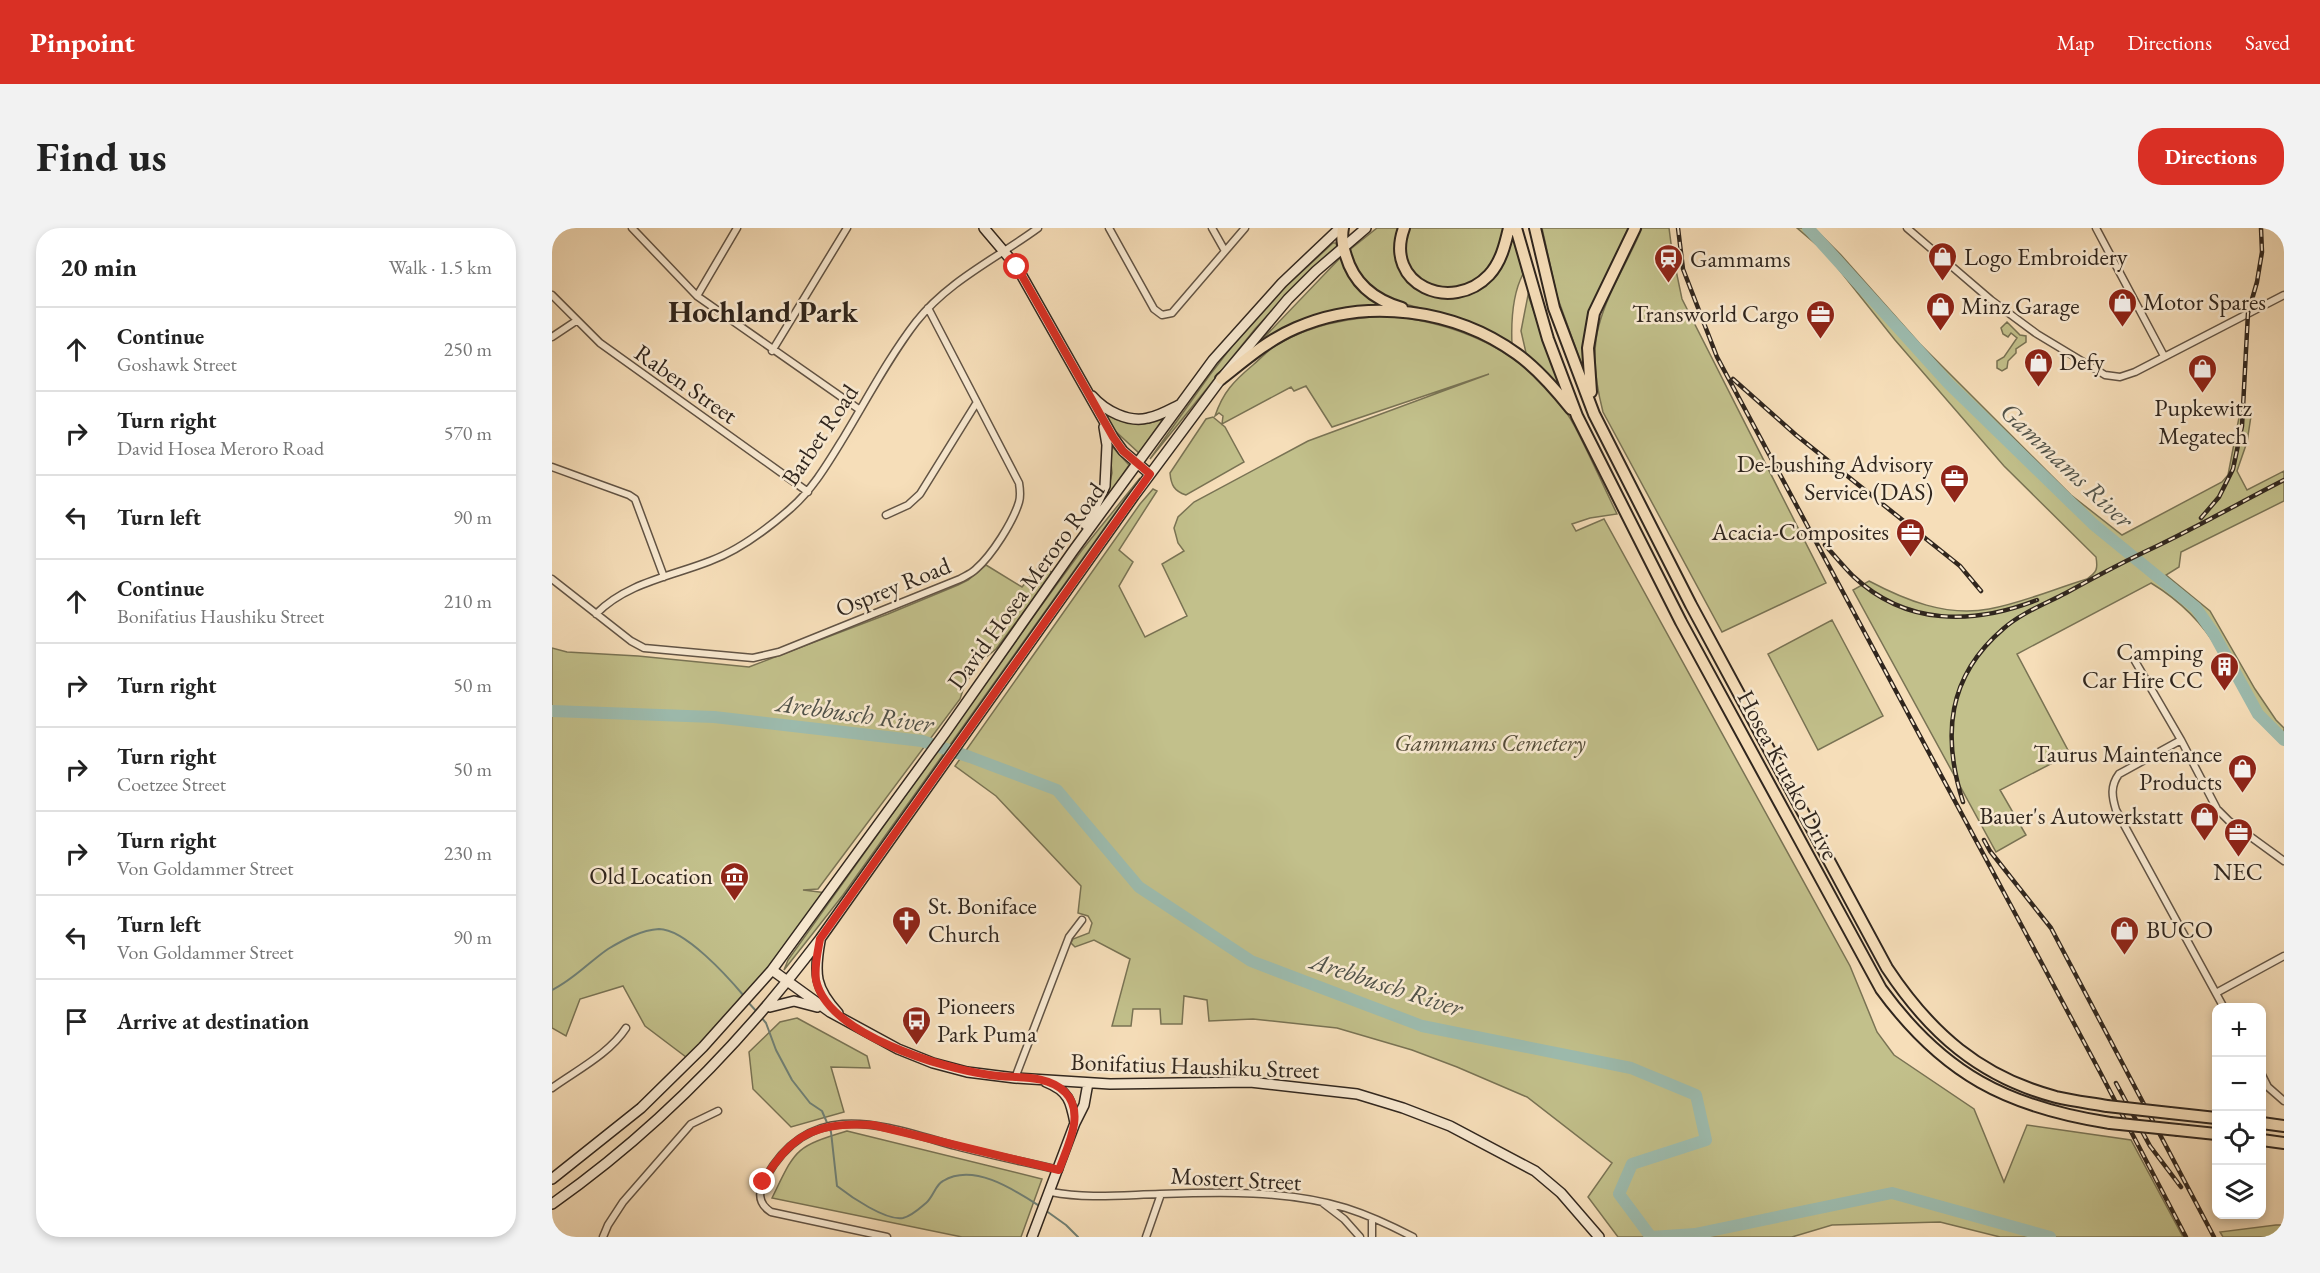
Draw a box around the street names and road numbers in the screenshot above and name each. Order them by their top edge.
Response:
street label: Raben Street [629,337,744,431]
street label: Barbet Road [774,377,865,491]
street label: David Hosea Meroro Road [940,475,1112,695]
street label: Osprey Road [831,549,956,624]
street label: Hosea Kutako Drive [1731,684,1846,865]
street label: Bonifatius Haushiku Street [1070,1046,1320,1085]
street label: Mostert Street [1170,1160,1303,1197]

